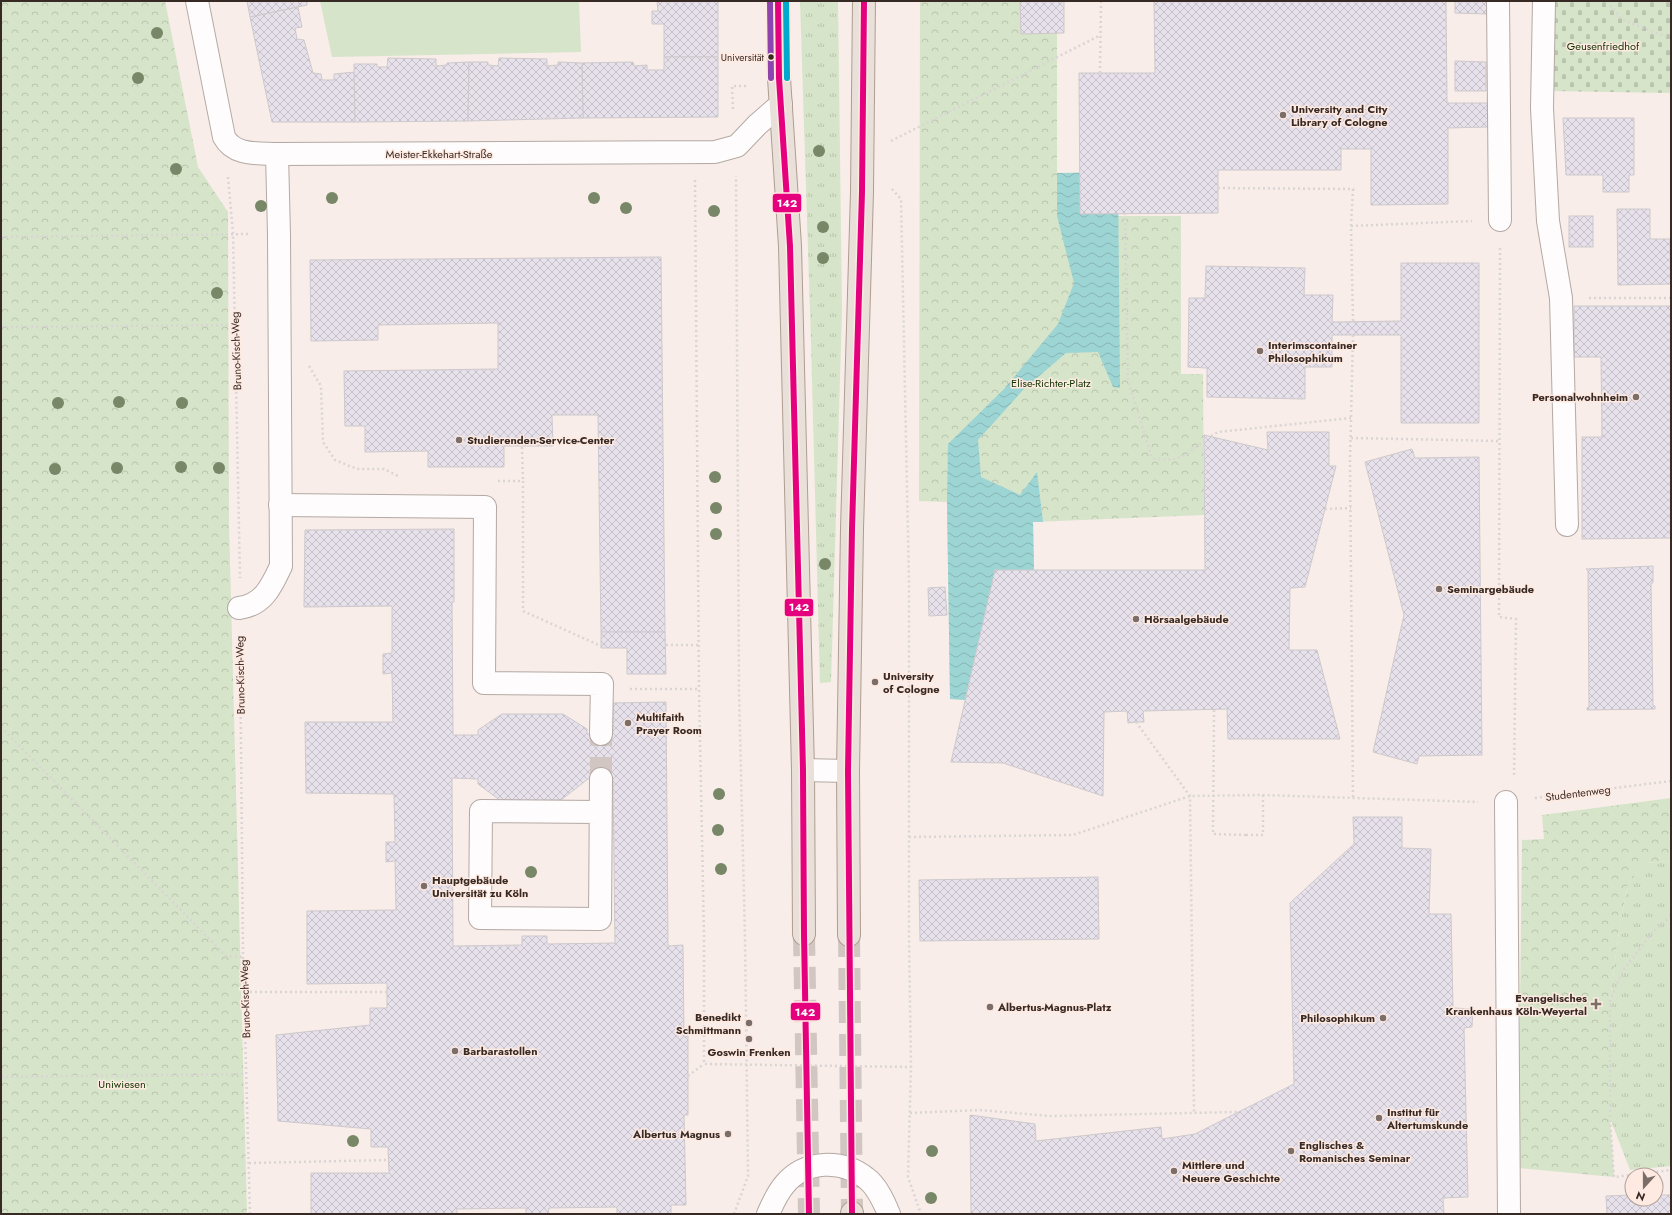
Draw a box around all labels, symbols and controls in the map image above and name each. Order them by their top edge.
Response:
park label: Geusenfriedhof [1567,38,1640,54]
place label: Universität [721,50,765,65]
marker: Universität [766,52,776,62]
place label: University and City Library of Cologne [1291,101,1388,130]
marker: University and City Library of Cologne [1278,110,1288,120]
street label: Meister-Ekkehart-Straße [386,146,493,162]
line badge: 142 [772,193,802,213]
text: 142 [777,195,797,211]
street label: Bruno-Kisch-Weg [227,311,245,391]
place label: Interimscontainer Philosophikum [1268,337,1358,366]
marker: Interimscontainer Philosophikum [1255,346,1265,356]
park label: Elise-Richter-Platz [1011,375,1091,391]
place label: Personalwohnheim [1532,389,1628,405]
marker: Personalwohnheim [1631,392,1641,402]
place label: Studierenden-Service-Center [467,432,615,448]
marker: Studierenden-Service-Center [454,435,464,445]
place label: Seminargebäude [1447,581,1534,597]
marker: Seminargebäude [1434,584,1444,594]
line badge: 142 [784,598,814,617]
text: 142 [789,599,809,615]
place label: Hörsaalgebäude [1144,611,1229,627]
marker: Hörsaalgebäude [1131,614,1141,624]
street label: Bruno-Kisch-Weg [231,636,249,714]
place label: University of Cologne [883,668,940,697]
marker: University of Cologne [870,677,880,687]
place label: Multifaith Prayer Room [636,709,702,738]
marker: Multifaith Prayer Room [623,718,633,728]
street label: Studentenweg [1545,781,1611,805]
place label: Hauptgebäude Universität zu Köln [432,872,528,901]
marker: Hauptgebäude Universität zu Köln [419,881,429,891]
street label: Bruno-Kisch-Weg [236,959,254,1039]
place label: Evangelisches Krankenhaus Köln-Weyertal [1446,990,1587,1019]
marker: Evangelisches Krankenhaus Köln-Weyertal [1590,998,1602,1010]
place label: Albertus-Magnus-Platz [997,999,1112,1015]
line badge: 142 [790,1002,821,1021]
marker: Albertus-Magnus-Platz [985,1002,995,1012]
text: 142 [795,1004,815,1020]
place label: Benedikt Schmittmann [676,1009,741,1038]
place label: Philosophikum [1300,1010,1375,1026]
marker: Philosophikum [1378,1013,1388,1023]
marker: Benedikt Schmittmann [744,1018,754,1028]
marker: Goswin Frenken [744,1034,754,1044]
place label: Barbarastollen [463,1043,538,1059]
place label: Goswin Frenken [707,1044,791,1060]
marker: Barbarastollen [450,1046,460,1056]
park label: Uniwiesen [98,1076,146,1092]
place label: Institut für Altertumskunde [1386,1104,1468,1133]
marker: Institut für Altertumskunde [1374,1113,1384,1123]
place label: Albertus Magnus [632,1126,720,1142]
marker: Albertus Magnus [723,1129,733,1139]
place label: Englisches & Romanisches Seminar [1299,1137,1411,1166]
marker: Englisches & Romanisches Seminar [1286,1146,1296,1156]
place label: Mittlere und Neuere Geschichte [1182,1157,1280,1186]
marker: Mittlere und Neuere Geschichte [1169,1166,1179,1176]
north arrow [1624,1167,1664,1207]
text: N [1633,1187,1647,1205]

